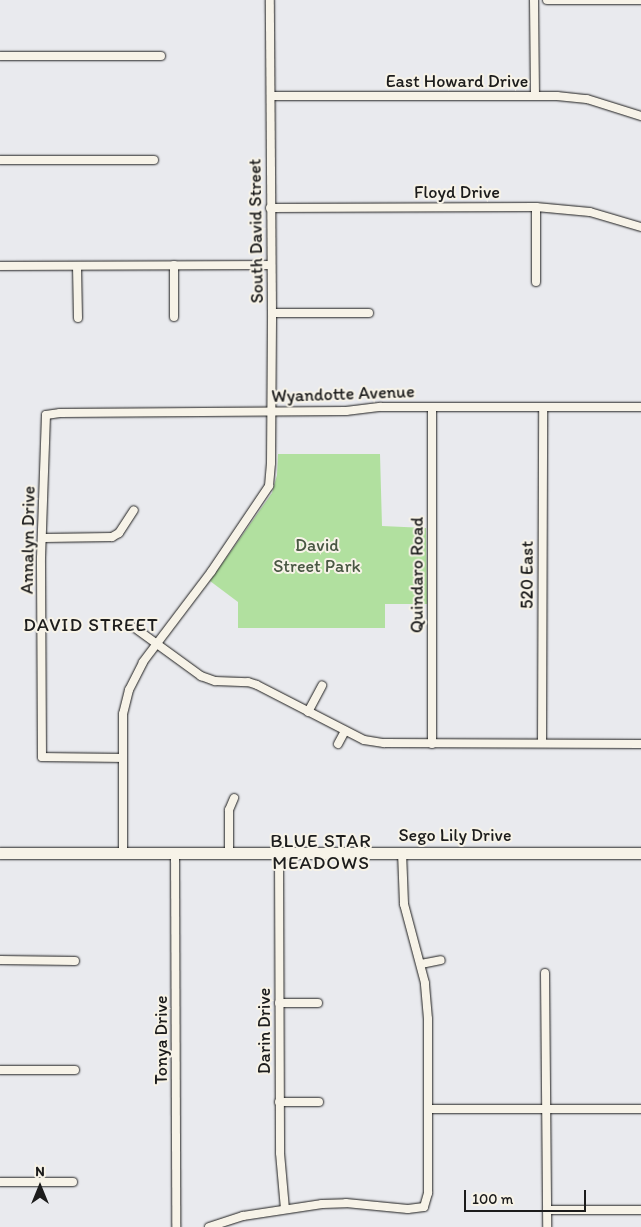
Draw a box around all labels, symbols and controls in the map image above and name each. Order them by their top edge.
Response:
street label: East Howard Drive [386,70,528,92]
street label: South David Street [244,159,268,303]
street label: Floyd Drive [414,181,500,203]
street label: Wyandotte Avenue [271,381,415,407]
street label: Annalyn Drive [16,486,40,594]
street label: Quindaro Road [406,517,428,633]
park label: David Street Park [273,535,361,578]
street label: 520 East [516,541,538,609]
district label: DAVID STREET [22,614,160,636]
street label: Sego Lily Drive [399,824,511,846]
district label: BLUE STAR MEADOWS [268,830,374,874]
street label: Darin Drive [253,987,275,1075]
street label: Tonya Drive [150,995,172,1085]
north arrow [15,1162,65,1212]
text: N [35,1163,45,1180]
scale bar [466,1180,588,1212]
text: 100 m [472,1190,513,1208]

